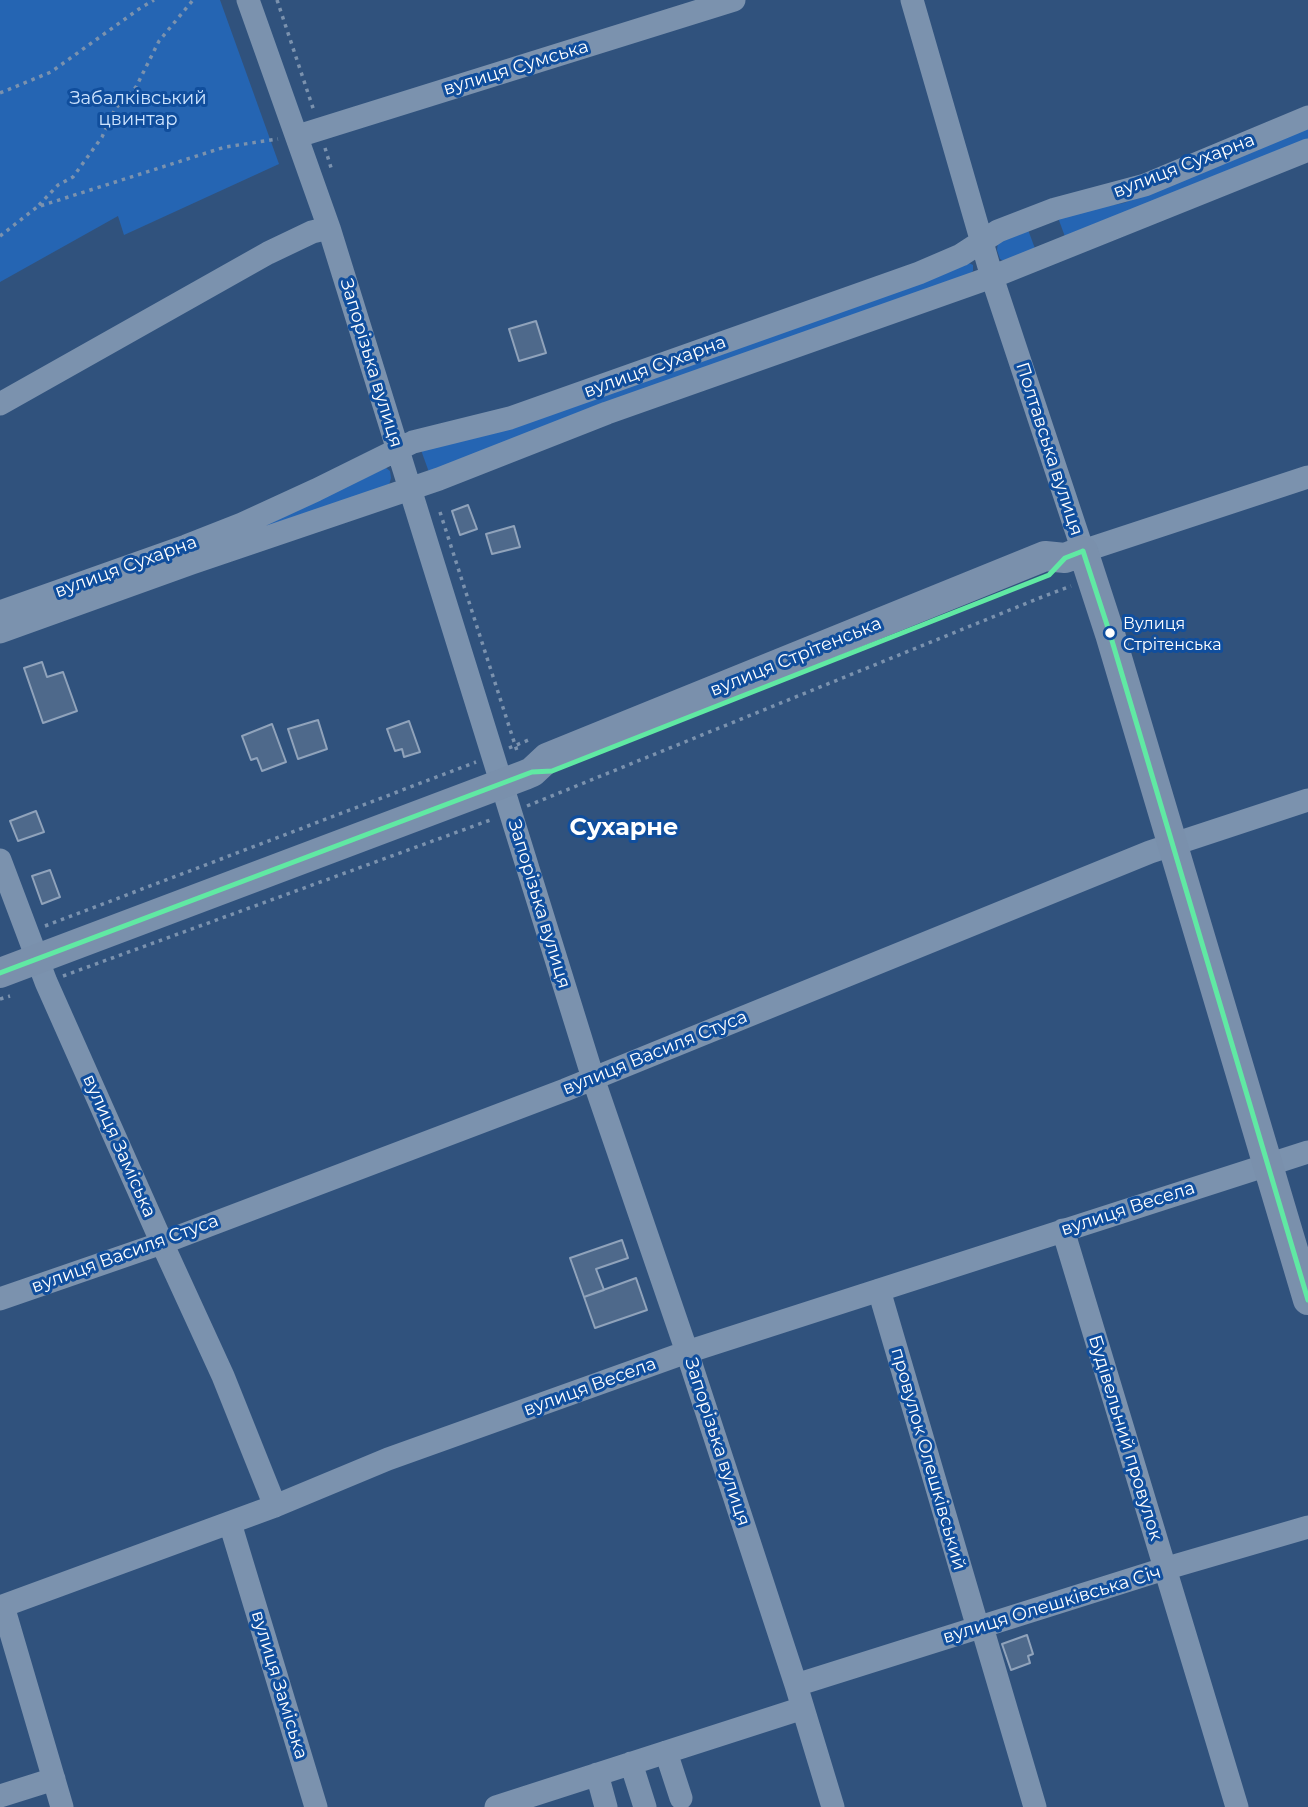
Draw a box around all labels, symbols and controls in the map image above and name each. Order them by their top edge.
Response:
street label: вулиця Сумська [441,36,591,100]
park label: Забалківський цвинтар [69,88,207,130]
street label: вулиця Сухарна [1110,129,1258,203]
street label: Запорізька вулиця [335,276,407,450]
street label: вулиця Сухарна [581,331,729,403]
street label: Полтавська вулиця [1011,360,1087,538]
street label: вулиця Сухарна [52,531,200,603]
street label: вулиця Стрітенська [707,613,885,701]
place label: Вулиця Стрітенська [1123,614,1221,652]
marker: Вулиця Стрітенська [1103,626,1117,640]
district label: Сухарне [570,814,678,842]
street label: Запорізька вулиця [503,817,575,991]
street label: вулиця Василя Стуса [559,1006,751,1100]
street label: вулиця Заміська [78,1071,160,1221]
street label: вулиця Весела [1058,1177,1198,1241]
street label: вулиця Василя Стуса [29,1210,221,1298]
street label: Будівельний провулок [1083,1333,1167,1543]
street label: провулок Олешківський [886,1345,970,1573]
street label: вулиця Весела [521,1353,659,1421]
street label: Запорізька вулиця [680,1355,754,1529]
street label: вулиця Олешківська Січ [940,1561,1164,1649]
street label: вулиця Заміська [246,1608,312,1762]

